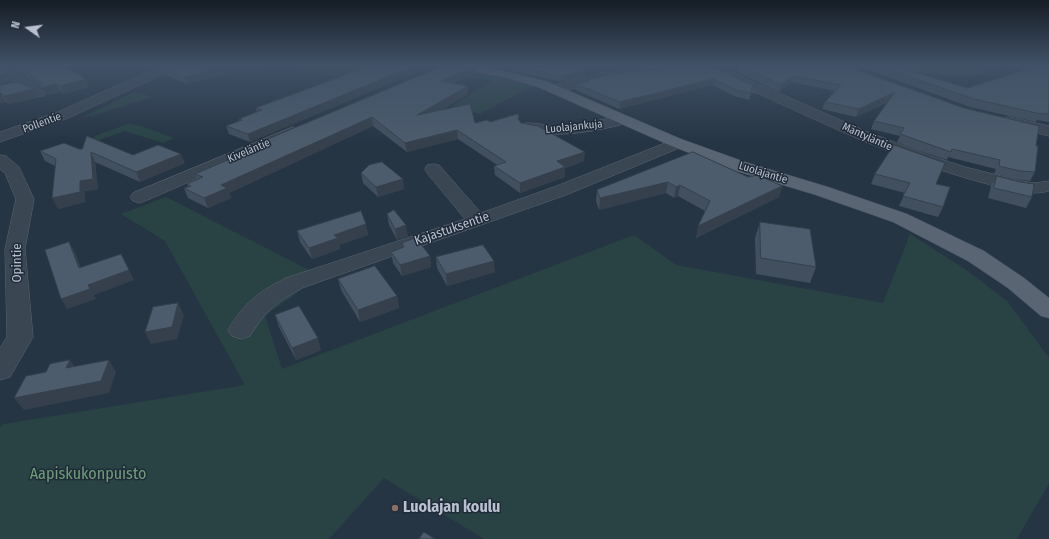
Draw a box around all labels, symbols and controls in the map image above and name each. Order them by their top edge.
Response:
north arrow [8,8,48,48]
text: N [9,20,23,30]
street label: Pollentie [21,110,63,136]
street label: Luolajankuja [545,117,603,137]
street label: Mäntyläntie [840,120,894,154]
street label: Kiveläntie [226,136,272,166]
street label: Luolajantie [737,159,789,187]
street label: Kajastuksentie [413,209,491,249]
street label: Opintie [9,243,25,283]
park label: Aapiskukonpuisto [30,465,146,485]
place label: Luolajan koulu [403,498,500,518]
marker: Luolajan koulu [390,503,400,513]

